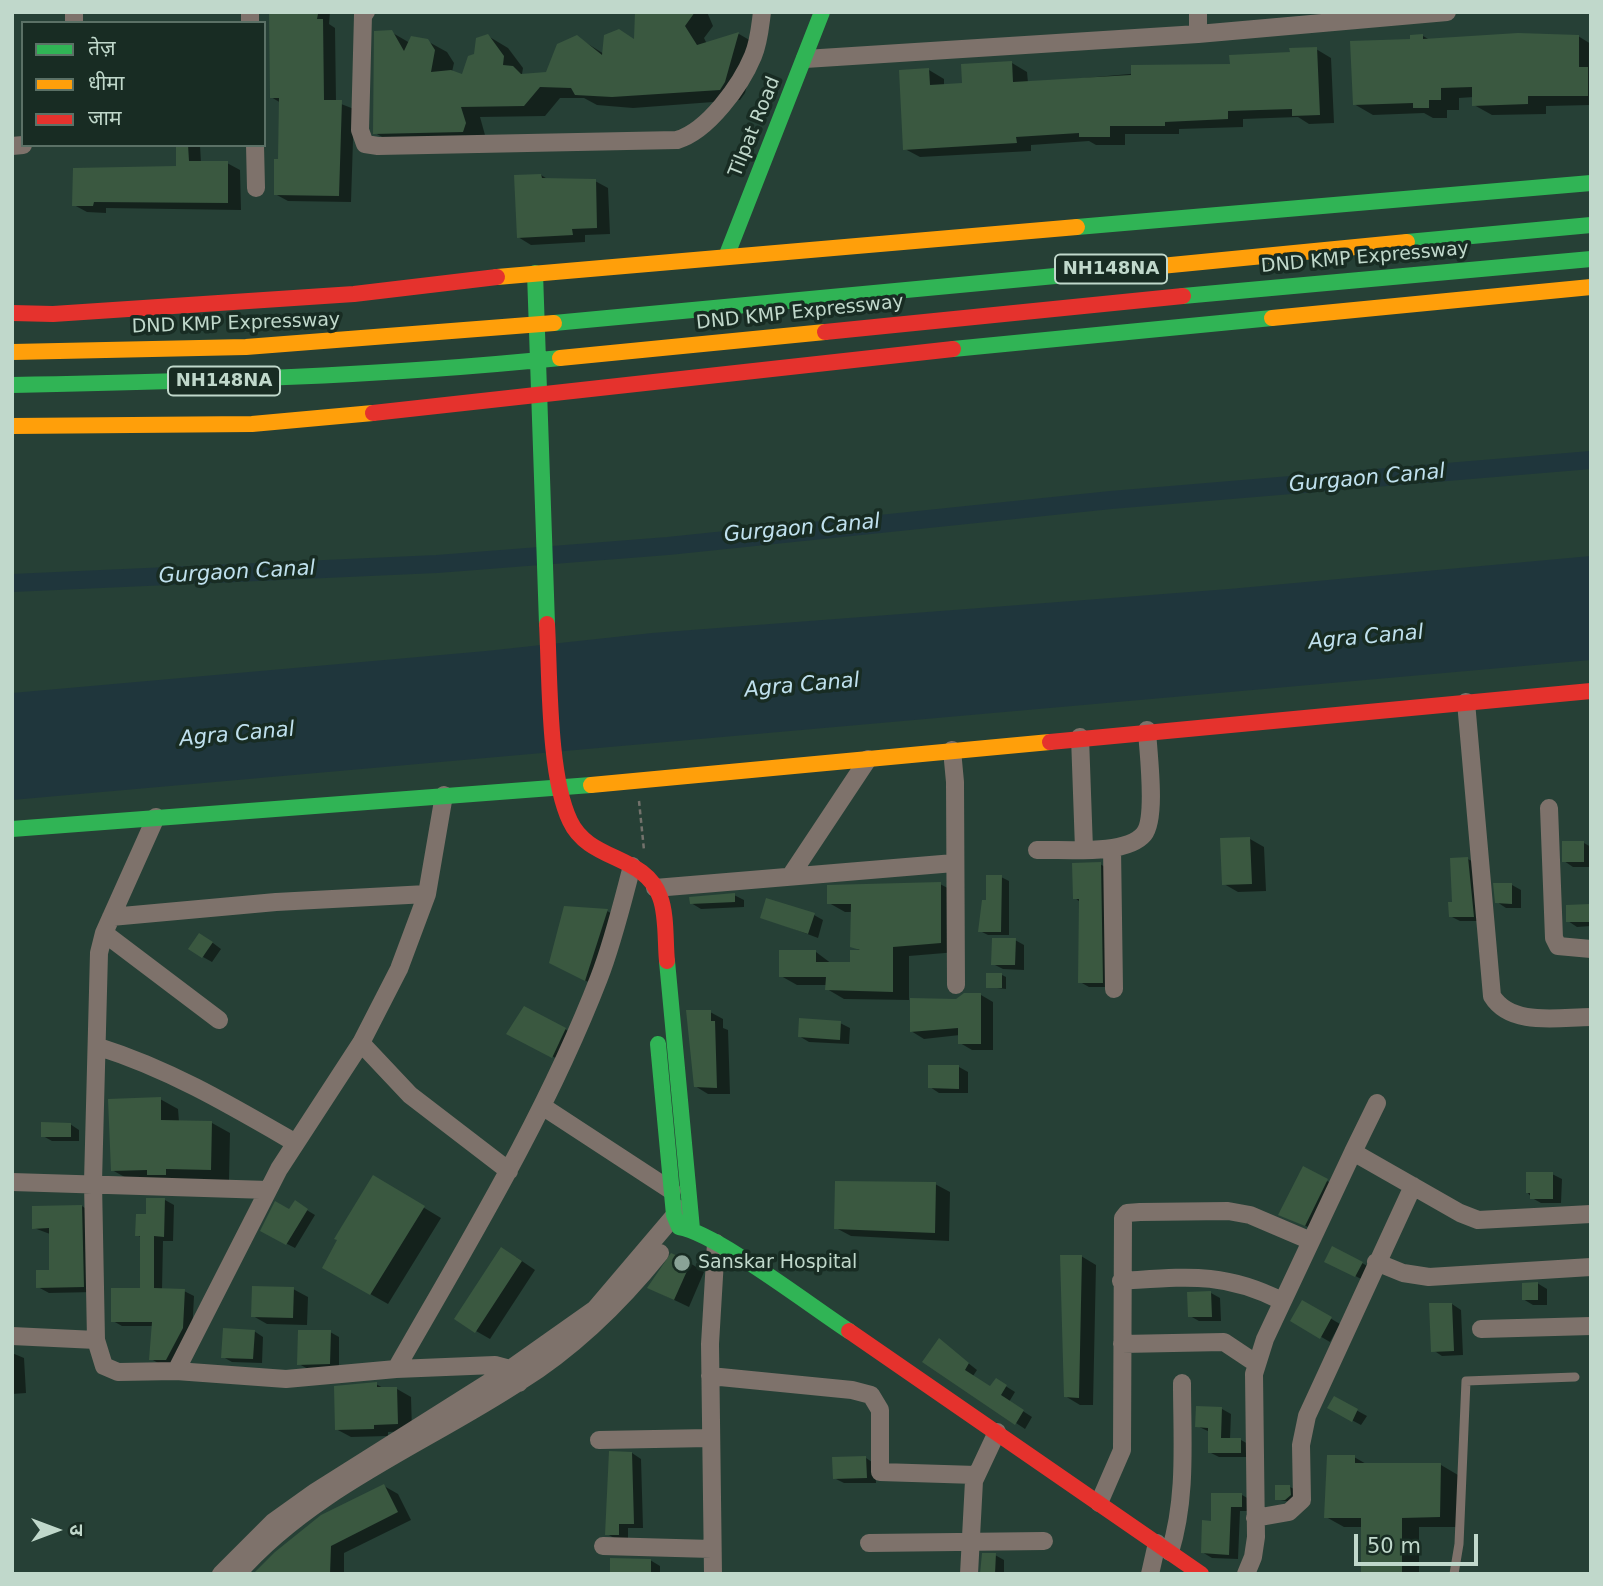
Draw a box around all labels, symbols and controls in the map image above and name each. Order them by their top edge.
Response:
legend [21,21,266,147]
text: तेज़ [88,36,116,60]
text: धीमा [88,71,124,95]
street label: Tilpat Road [724,73,786,181]
text: जाम [88,106,122,130]
street label: DND KMP Expressway [1260,238,1470,278]
road number: NH148NA [1055,255,1167,284]
street label: DND KMP Expressway [695,291,905,335]
street label: DND KMP Expressway [131,309,341,339]
road number: NH148NA [168,366,280,396]
water label: Gurgaon Canal [1288,460,1446,498]
water label: Gurgaon Canal [723,510,881,548]
water label: Gurgaon Canal [158,556,316,590]
water label: Agra Canal [1307,620,1425,656]
water label: Agra Canal [743,668,861,704]
water label: Agra Canal [178,717,296,753]
place label: Sanskar Hospital [698,1252,857,1274]
marker: Sanskar Hospital [672,1253,692,1273]
north arrow [21,1495,91,1565]
scale bar [1358,1520,1482,1564]
text: उ [66,1524,88,1536]
text: 50 m [1367,1534,1421,1558]

